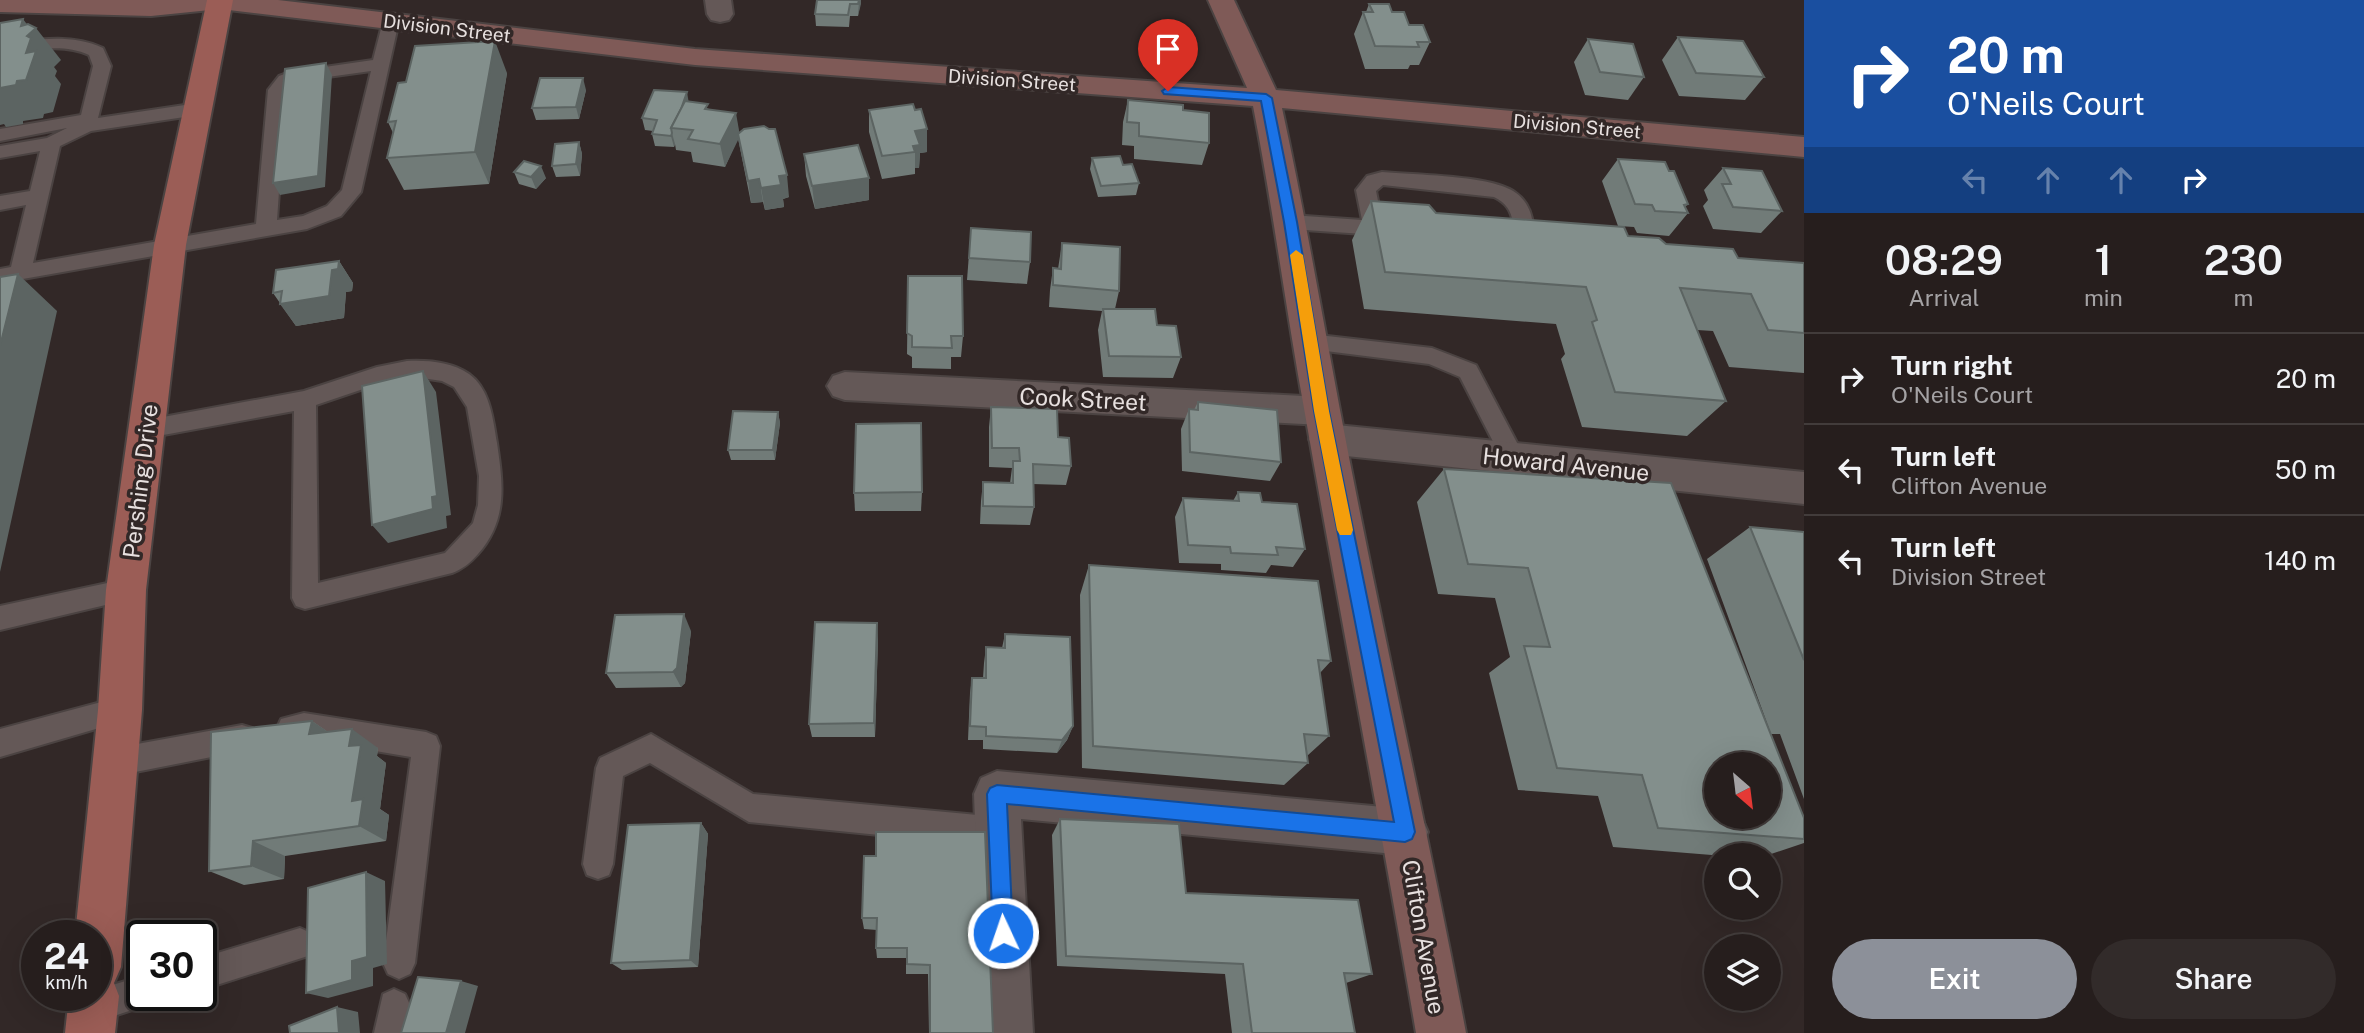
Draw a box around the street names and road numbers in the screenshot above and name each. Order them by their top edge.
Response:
street label: Division Street [382,9,512,47]
street label: Division Street [947,65,1077,95]
street label: Division Street [1512,109,1642,143]
street label: Cook Street [1019,382,1147,416]
street label: Pershing Drive [117,402,163,560]
street label: Howard Avenue [1481,442,1651,486]
street label: Clifton Avenue [1397,858,1451,1016]

